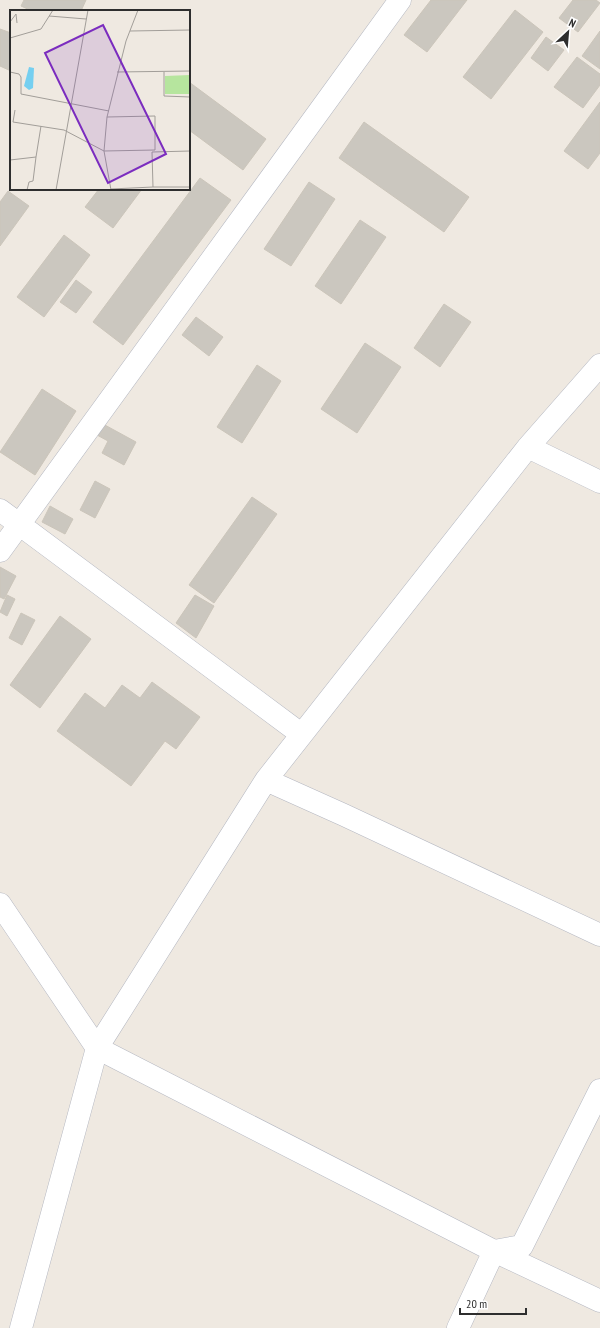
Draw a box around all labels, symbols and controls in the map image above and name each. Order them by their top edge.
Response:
inset map [10,10,190,190]
north arrow [548,12,588,52]
text: N [567,15,578,31]
scale bar [460,1290,526,1316]
text: 20 m [466,1296,487,1311]

